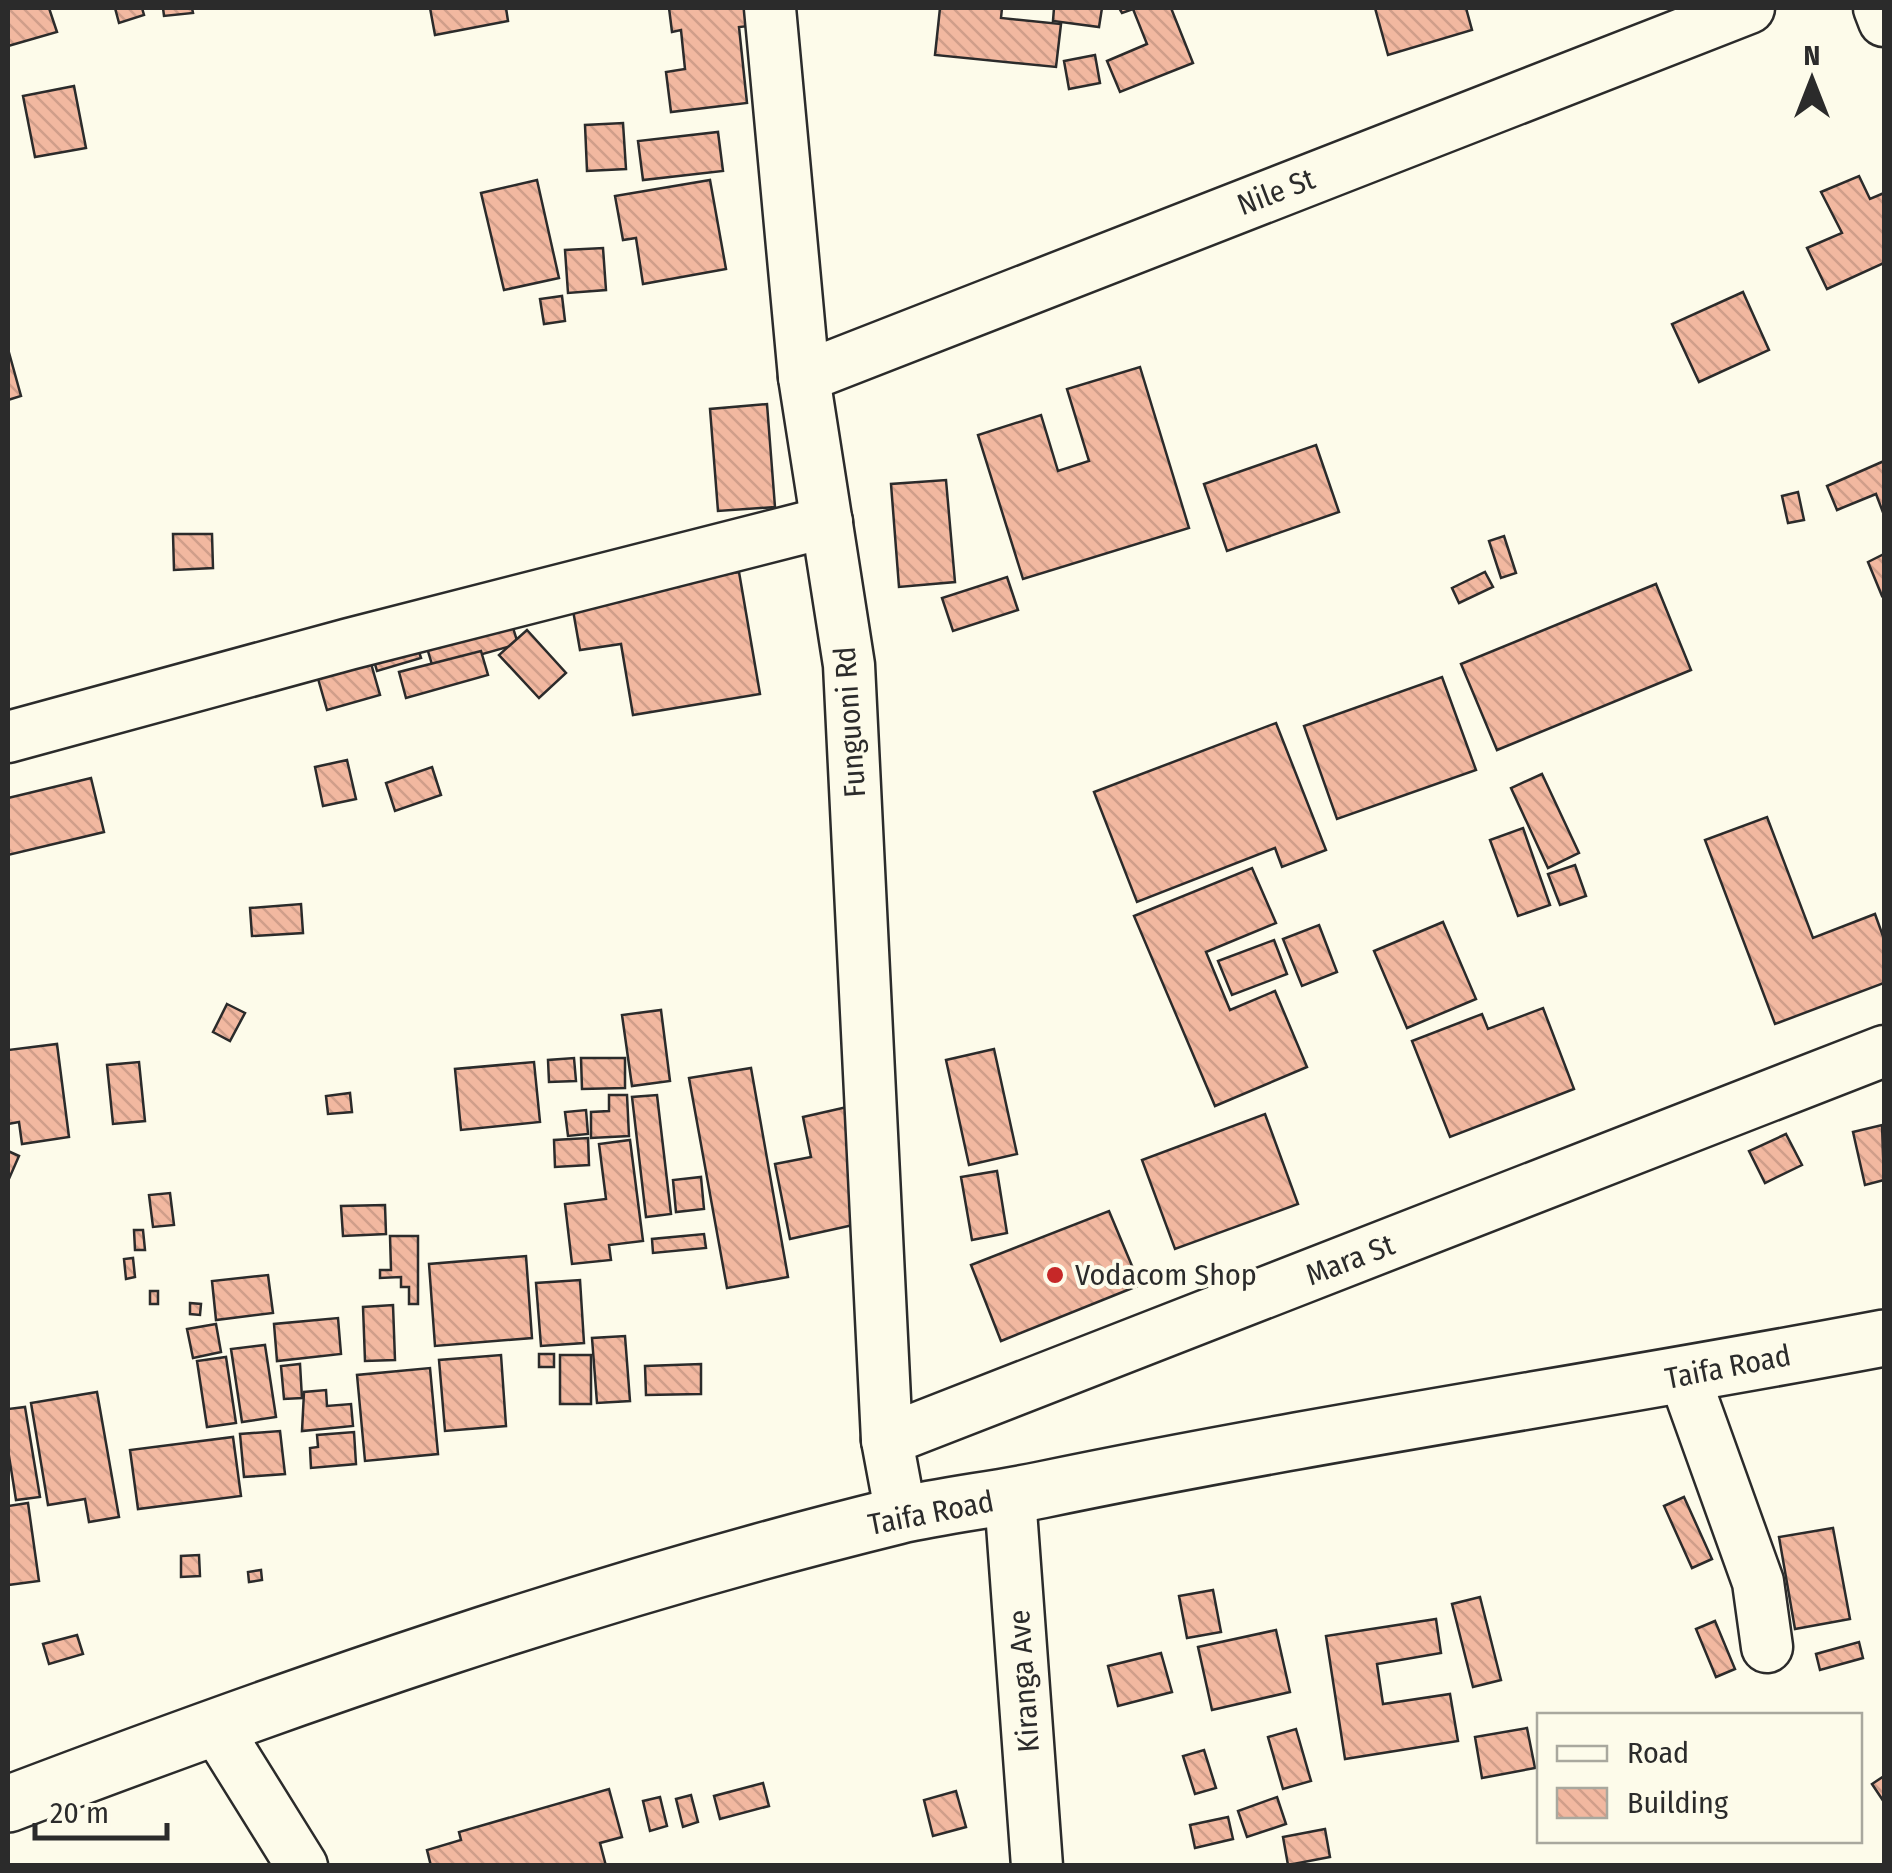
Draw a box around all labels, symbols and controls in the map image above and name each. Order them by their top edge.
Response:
north arrow [1762,30,1862,130]
text: N [1804,39,1820,72]
street label: Nile St [1232,161,1320,223]
street label: Funguoni Rd [827,645,873,799]
street label: Mara St [1301,1227,1400,1293]
place label: Vodacom Shop [1075,1257,1257,1293]
marker: Vodacom Shop [1044,1264,1066,1286]
street label: Taifa Road [1662,1337,1794,1397]
street label: Taifa Road [865,1483,997,1543]
street label: Kiranga Ave [1001,1609,1047,1753]
legend [1537,1713,1862,1843]
text: Road [1627,1735,1689,1771]
scale bar [35,1778,168,1840]
text: Building [1627,1785,1729,1821]
text: 20 m [50,1795,109,1831]

